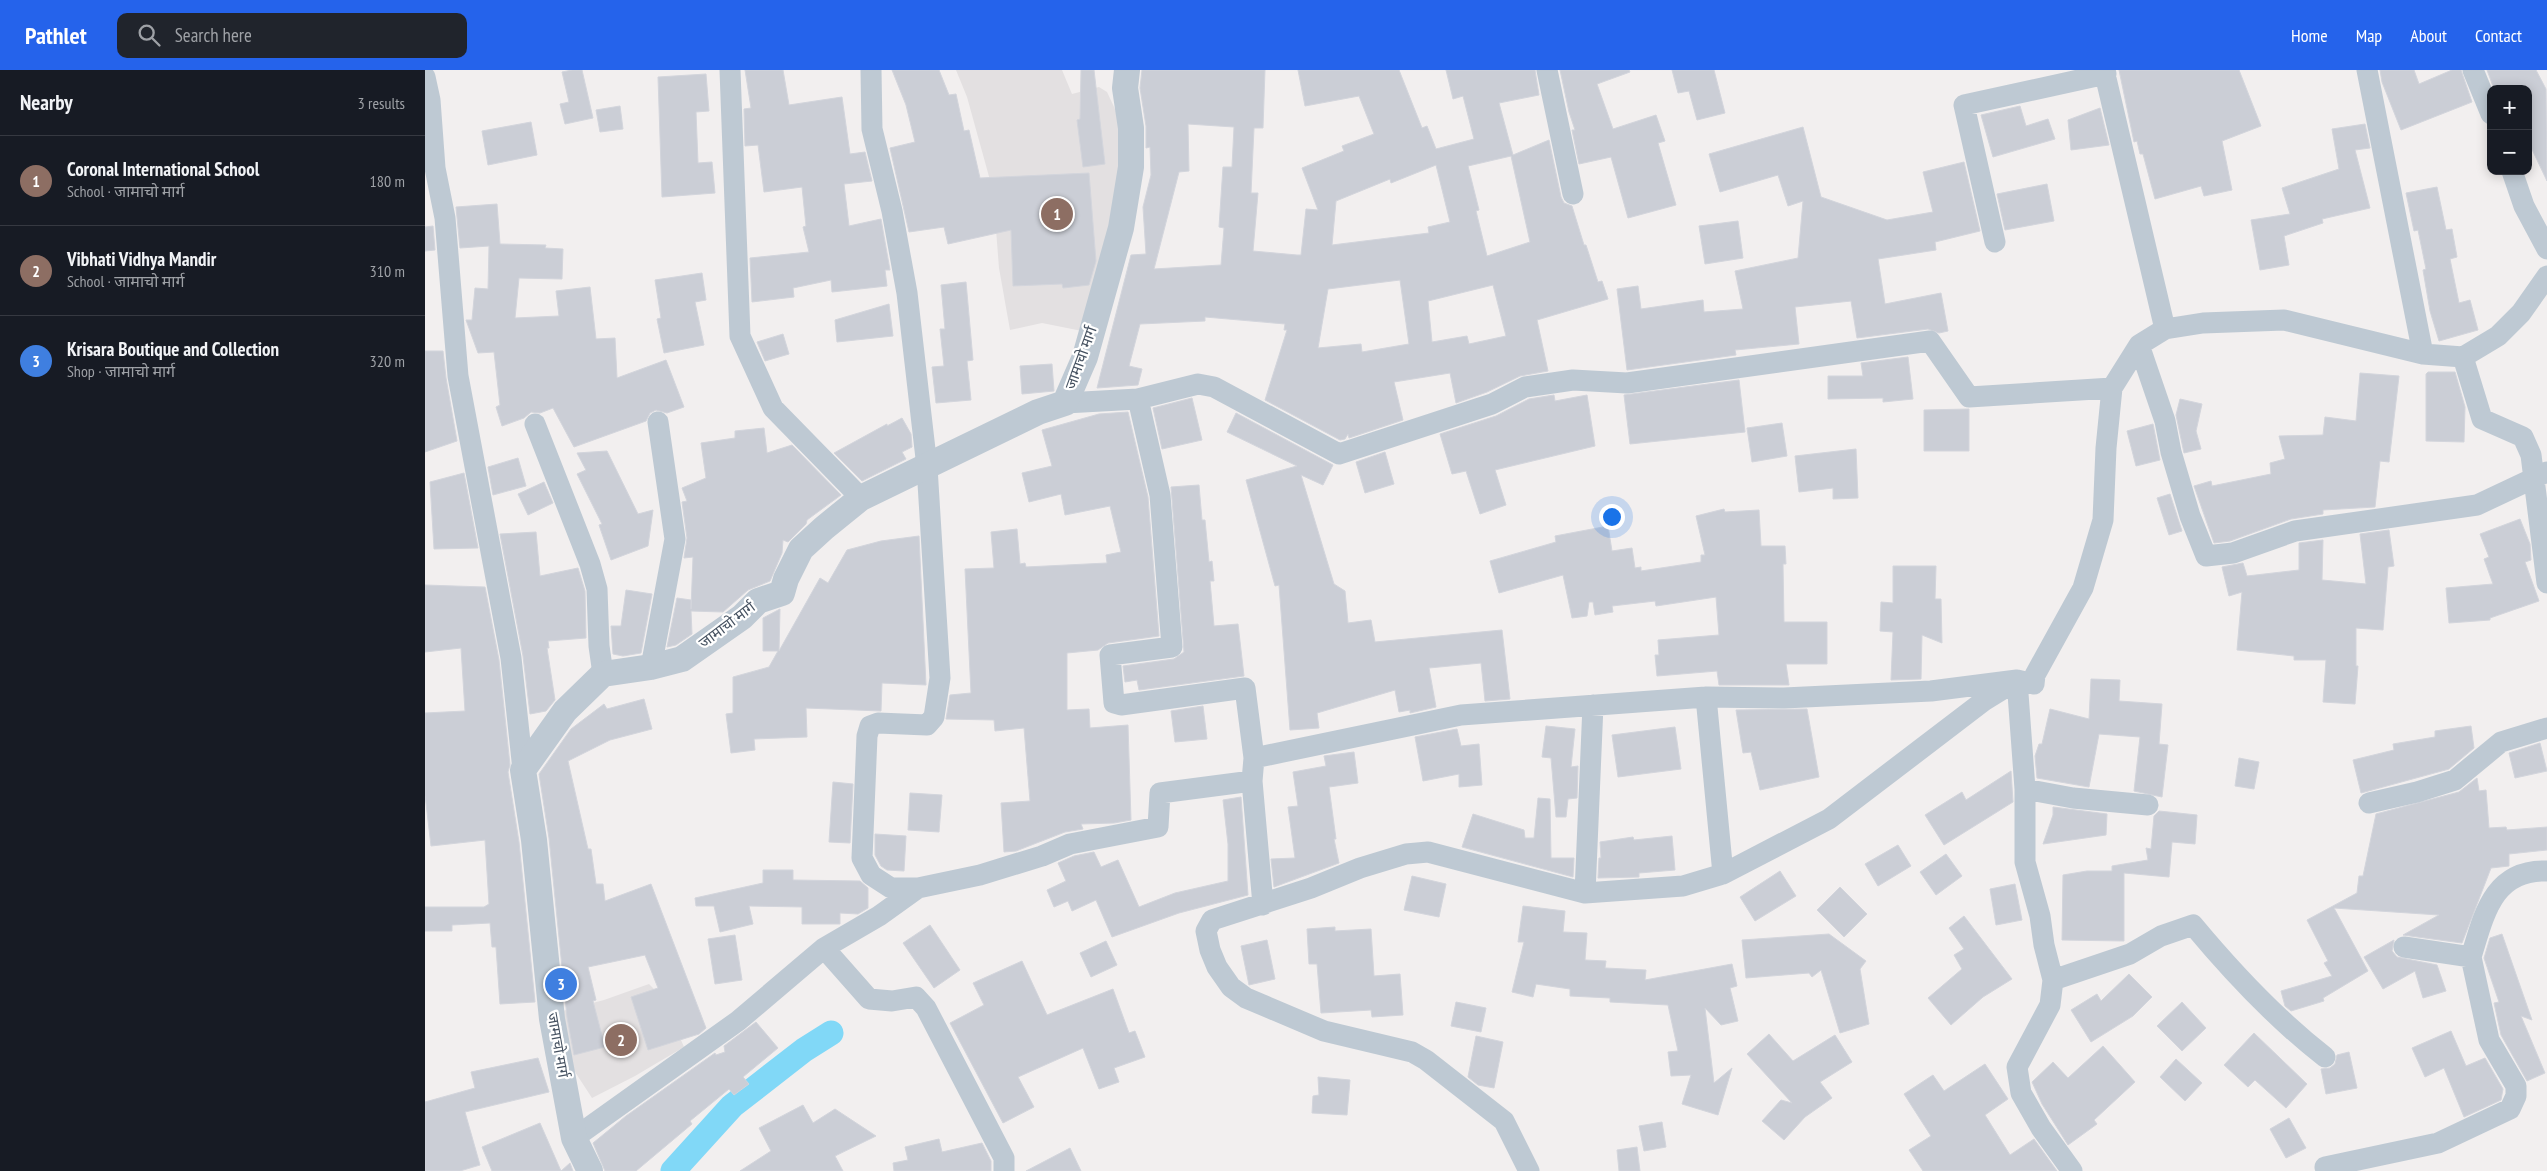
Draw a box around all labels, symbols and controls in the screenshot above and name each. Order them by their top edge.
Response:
search box [117,13,467,58]
text: Pathlet [25,20,87,51]
icon: search [135,21,163,49]
text: Search here [175,23,252,47]
text: Home [2291,24,2328,47]
text: Map [2356,24,2382,47]
text: About [2410,24,2447,47]
text: Contact [2475,24,2522,47]
map controls [2487,85,2532,175]
button: + [2487,85,2532,130]
text: Nearby [20,89,73,116]
text: 3 results [358,93,405,113]
button: − [2487,130,2532,175]
text: Coronal International School [67,157,259,181]
text: 1 [32,171,40,191]
text: 180 m [370,171,405,191]
text: School · जामाचो मार्ग [67,181,184,201]
pin: 1 [1041,195,1073,233]
text: Vibhati Vidhya Mandir [67,247,216,271]
text: 2 [32,261,40,281]
text: 310 m [370,261,405,281]
text: School · जामाचो मार्ग [67,271,184,291]
street label: जामाचो मार्ग [1060,323,1101,392]
text: Krisara Boutique and Collection [67,337,279,361]
text: 3 [32,351,40,371]
text: 320 m [370,351,405,371]
text: Shop · जामाचो मार्ग [67,361,175,381]
your location [1599,504,1625,530]
street label: जामाचो मार्ग [695,597,759,652]
pin: 3 [545,965,577,1003]
street label: जामाचो मार्ग [543,1011,574,1080]
pin: 2 [605,1021,637,1059]

